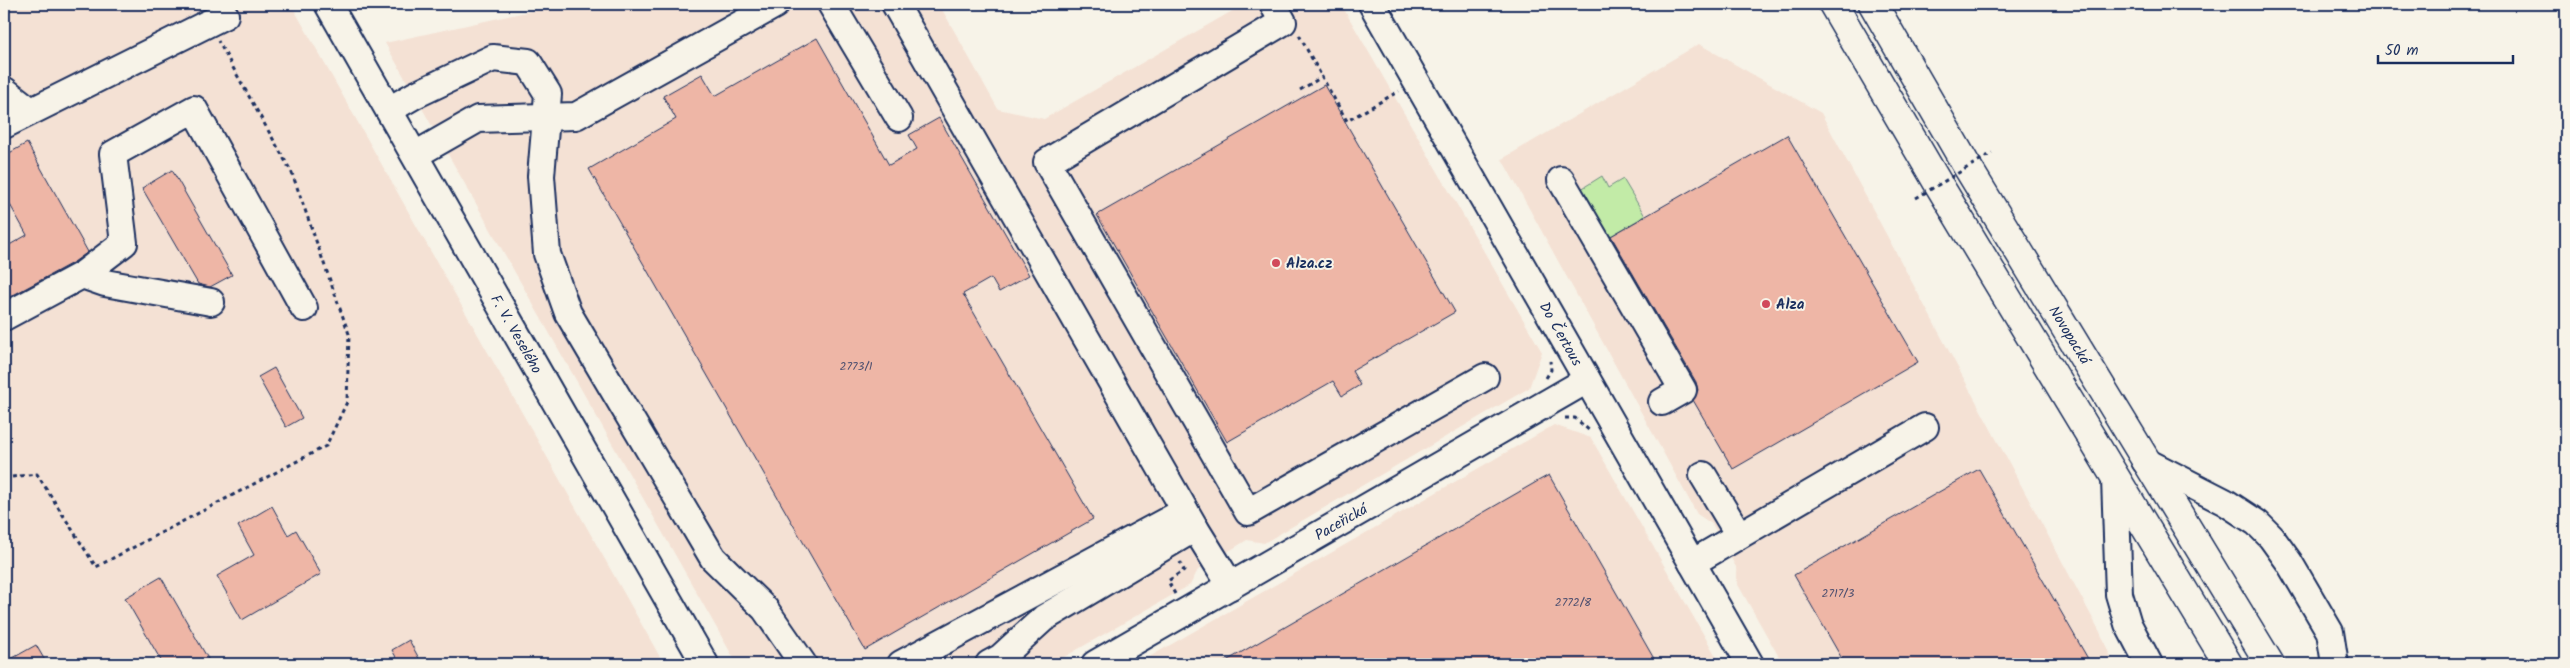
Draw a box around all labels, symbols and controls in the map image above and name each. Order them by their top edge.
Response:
scale bar [2378,32,2512,64]
text: 50 m [2385,39,2419,63]
place label: Alza.cz [1286,252,1332,276]
marker: Alza.cz [1270,257,1282,269]
street label: F. V. Veselého [483,290,548,379]
place label: Alza [1776,293,1805,317]
street label: Do Čertous [1532,298,1588,371]
marker: Alza [1760,298,1772,310]
street label: Novopacká [2042,301,2097,371]
house number: 2773/1 [840,357,873,376]
street label: Paceřická [1310,497,1374,548]
house number: 2717/3 [1822,584,1855,603]
house number: 2772/8 [1555,593,1592,612]

